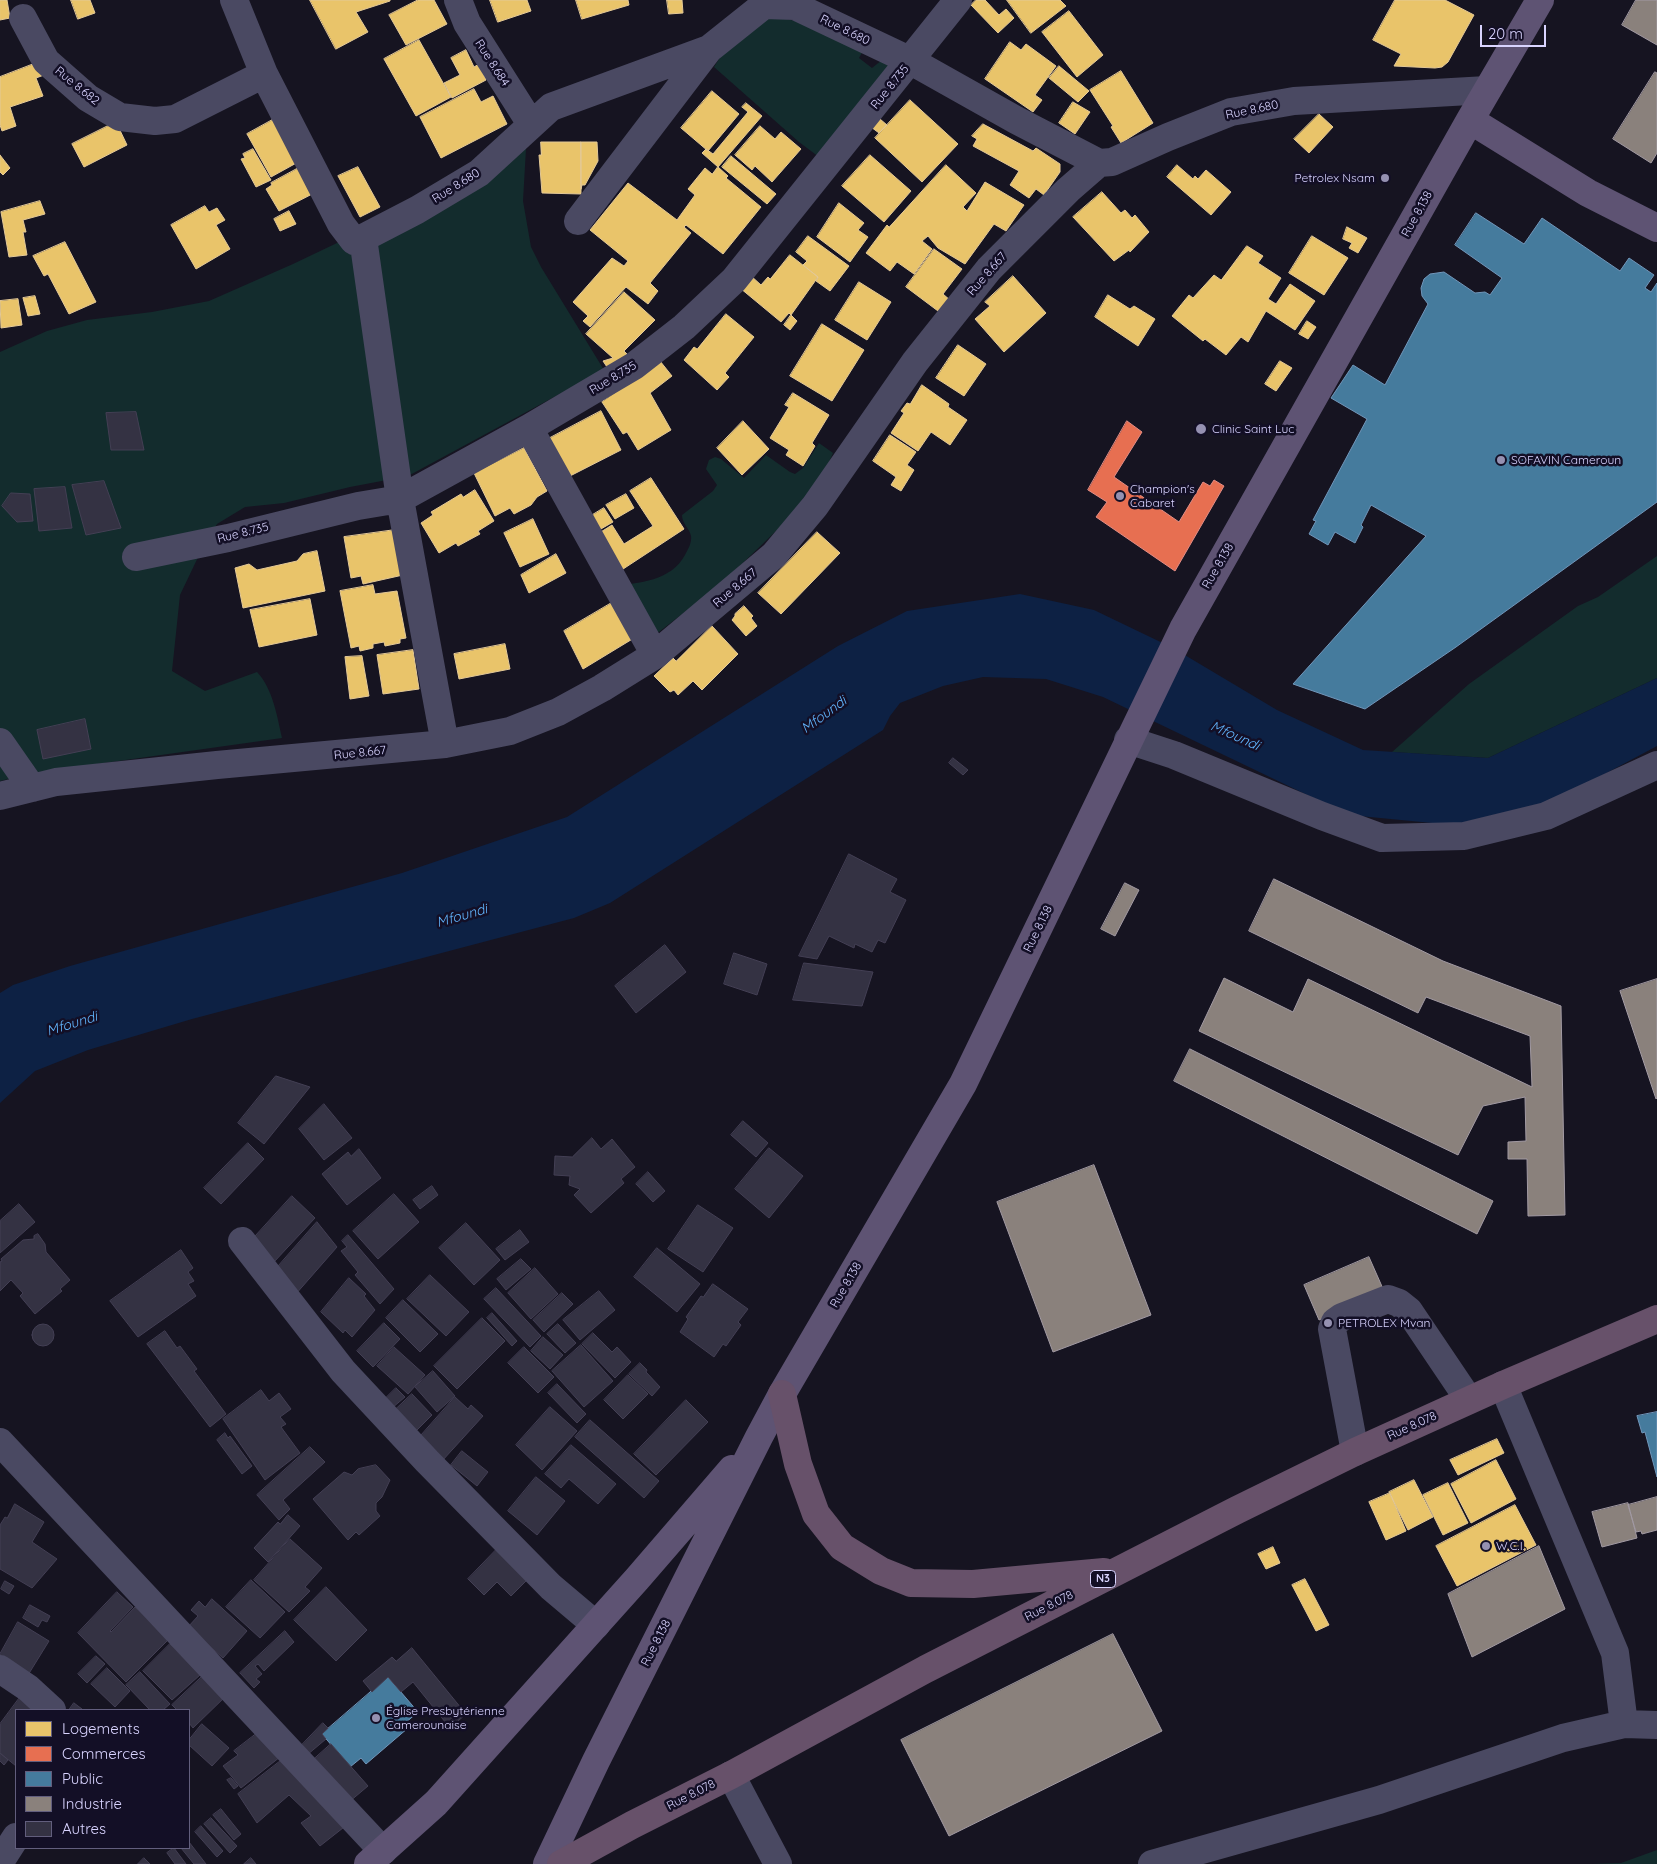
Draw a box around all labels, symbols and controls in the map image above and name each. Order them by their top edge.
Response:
street label: Rue 8.680 [818,12,872,48]
scale bar [1482,15,1548,47]
text: 20 m [1488,24,1523,43]
street label: Rue 8.684 [472,37,512,89]
street label: Rue 8.735 [868,62,912,112]
street label: Rue 8.682 [52,64,102,108]
street label: Rue 8.680 [1224,97,1280,123]
street label: Rue 8.680 [429,166,483,206]
place label: Petrolex Nsam [1294,171,1375,185]
marker: Petrolex Nsam [1379,172,1391,184]
street label: Rue 8.138 [1399,189,1435,239]
street label: Rue 8.667 [964,249,1010,299]
street label: Rue 8.735 [587,358,639,398]
marker: Clinic Saint Luc [1194,422,1208,436]
place label: Clinic Saint Luc [1212,422,1294,436]
place label: SOFAVIN Cameroun [1511,453,1621,467]
marker: SOFAVIN Cameroun [1495,454,1507,466]
place label: Champion's Cabaret [1130,482,1195,510]
marker: Champion's Cabaret [1114,490,1126,502]
street label: Rue 8.735 [216,520,270,546]
street label: Rue 8.138 [1199,541,1237,591]
street label: Rue 8.667 [710,566,760,610]
water label: Mfoundi [798,693,850,737]
water label: Mfoundi [1208,718,1262,754]
street label: Rue 8.667 [333,743,387,763]
water label: Mfoundi [435,901,489,931]
street label: Rue 8.138 [1021,903,1055,955]
water label: Mfoundi [45,1008,99,1040]
street label: Rue 8.138 [827,1260,865,1310]
place label: PETROLEX Mvan [1338,1316,1431,1330]
marker: PETROLEX Mvan [1322,1317,1334,1329]
street label: Rue 8.078 [1385,1409,1439,1443]
place label: W.C.I. [1496,1539,1525,1553]
marker: W.C.I. [1480,1540,1492,1552]
road number: N3 [1090,1570,1116,1588]
street label: Rue 8.078 [1022,1588,1076,1624]
street label: Rue 8.138 [638,1617,674,1669]
place label: Église Presbytérienne Camerounaise [386,1704,505,1732]
legend [15,1709,190,1849]
marker: Église Presbytérienne Camerounaise [370,1712,382,1724]
text: Logements [62,1719,140,1738]
text: Commerces [62,1744,145,1763]
text: Public [62,1769,103,1788]
street label: Rue 8.078 [664,1777,718,1813]
text: Industrie [62,1794,122,1813]
text: Autres [62,1819,106,1838]

